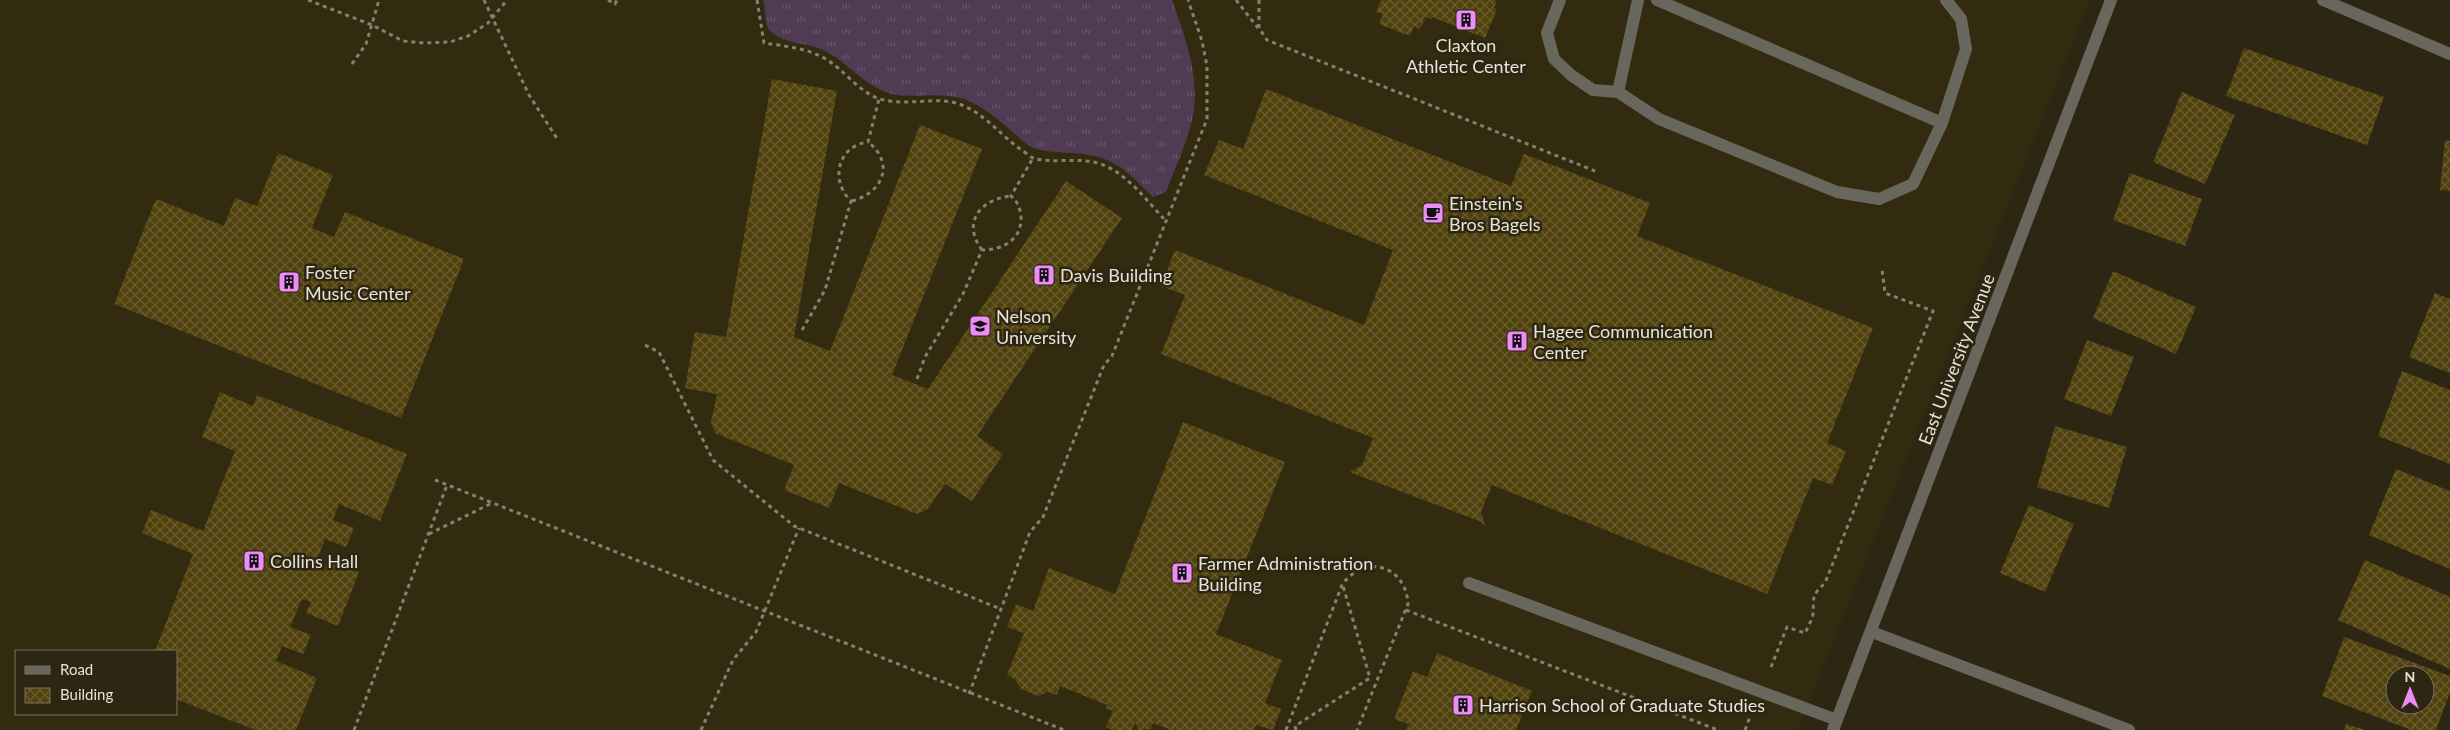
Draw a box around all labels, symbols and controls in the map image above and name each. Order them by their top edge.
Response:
building icon: Claxton Athletic Center [1454,8,1478,32]
place label: Claxton Athletic Center [1406,34,1526,77]
place label: Einstein's Bros Bagels [1449,192,1541,235]
cafe icon: Einstein's Bros Bagels [1421,201,1445,225]
place label: Foster Music Center [305,261,411,304]
building icon: Davis Building [1032,263,1056,287]
place label: Davis Building [1060,264,1172,286]
building icon: Foster Music Center [277,270,301,294]
street label: East University Avenue [1913,270,1999,448]
place label: Nelson University [996,305,1077,348]
school or university icon: Nelson University [968,314,992,338]
place label: Hagee Communication Center [1533,320,1713,363]
building icon: Hagee Communication Center [1505,329,1529,353]
building icon: Collins Hall [242,549,266,573]
place label: Collins Hall [270,550,358,572]
place label: Farmer Administration Building [1198,552,1373,595]
building icon: Farmer Administration Building [1170,561,1194,585]
legend [15,650,178,715]
text: Road [60,660,93,678]
north arrow [2385,665,2435,715]
text: N [2405,668,2415,685]
text: Building [60,685,113,703]
building icon: Harrison School of Graduate Studies [1451,693,1475,717]
place label: Harrison School of Graduate Studies [1479,694,1765,716]

